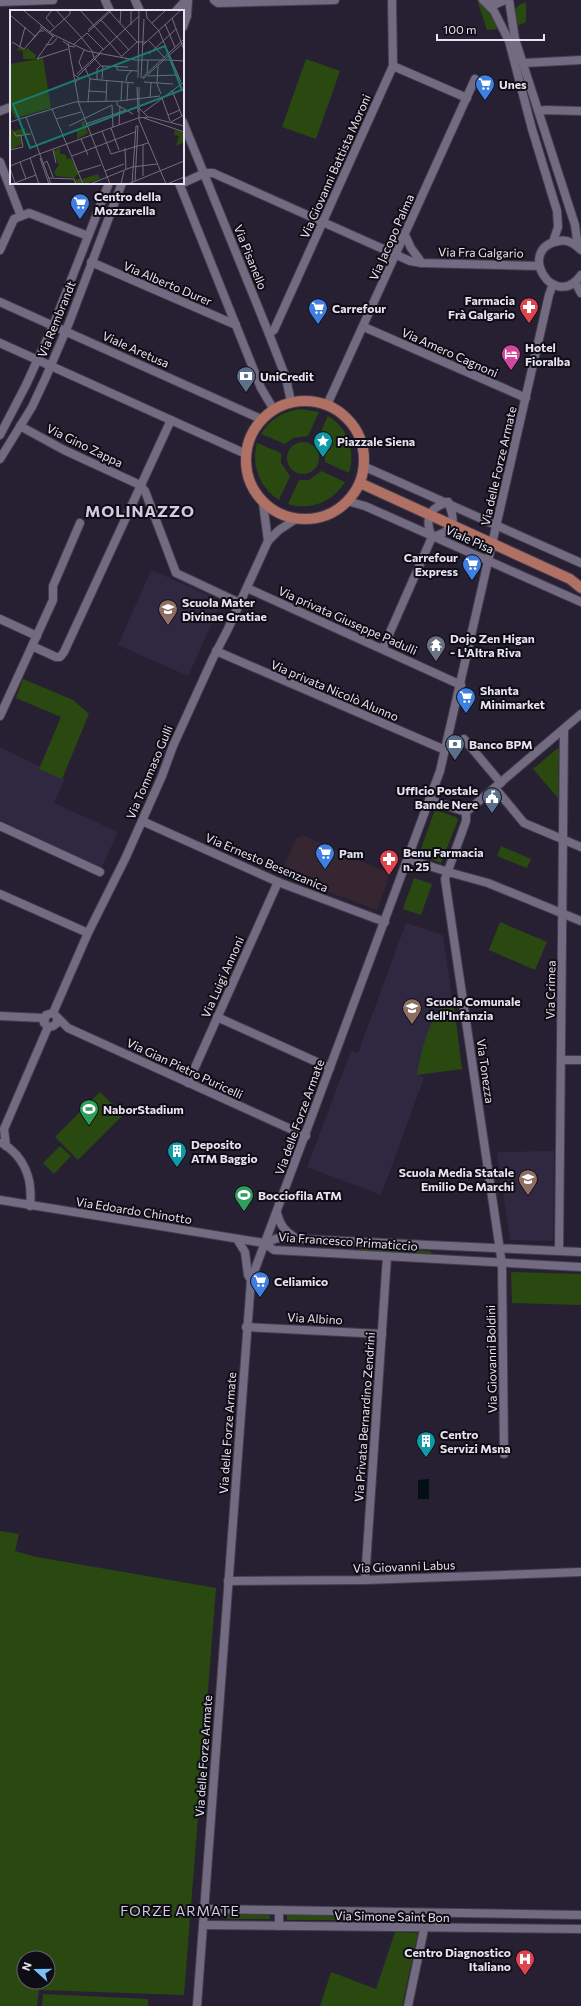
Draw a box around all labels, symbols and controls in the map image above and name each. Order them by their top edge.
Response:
inset map [10,10,184,184]
scale bar [437,16,544,42]
text: 100 m [443,22,477,36]
supermarket icon: Unes [474,73,496,101]
place label: Unes [499,77,527,91]
street label: Via Giovanni Battista Moroni [297,92,373,240]
place label: Centro della Mozzarella [94,189,161,217]
supermarket icon: Centro della Mozzarella [69,192,91,220]
street label: Via Jacopo Palma [366,192,417,283]
street label: Via Pisanello [232,223,270,291]
street label: Via Fra Galgario [438,244,524,260]
street label: Via Alberto Durer [122,258,215,308]
street label: Via Rembrandt [34,279,78,359]
place label: Farmacia Frà Galgario [448,293,515,321]
pharmacy icon: Farmacia Frà Galgario [518,296,540,324]
supermarket icon: Carrefour [307,297,329,325]
place label: Carrefour [332,301,386,315]
street label: Via Amero Cagnoni [400,324,500,380]
street label: Viale Aretusa [100,328,172,370]
place label: Hotel Fioralba [525,340,570,368]
hotel icon: Hotel Fioralba [500,343,522,371]
bank icon: UniCredit [235,365,257,393]
place label: UniCredit [260,369,314,383]
street label: Via delle Forze Armate [477,405,519,527]
street label: Via Gino Zappa [45,421,125,469]
place icon: Piazzale Siena [312,430,334,458]
place label: Piazzale Siena [337,434,415,448]
district label: MOLINAZZO [85,501,195,520]
street label: Viale Pisa [444,522,496,556]
place label: Carrefour Express [404,550,458,578]
supermarket icon: Carrefour Express [461,553,483,581]
street label: Via privata Giuseppe Padulli [276,583,420,657]
place label: Scuola Mater Divinae Gratiae [182,595,267,623]
school or university icon: Scuola Mater Divinae Gratiae [157,598,179,626]
place label: Dojo Zen Higan - L'Altra Riva [450,631,535,659]
temple icon: Dojo Zen Higan - L'Altra Riva [425,634,447,662]
street label: Via privata Nicolò Alunno [269,657,401,723]
place label: Shanta Minimarket [480,683,545,711]
supermarket icon: Shanta Minimarket [455,686,477,714]
street label: Via Tommaso Gulli [123,723,175,821]
bank icon: Banco BPM [444,733,466,761]
place label: Banco BPM [469,737,533,751]
place label: Ufficio Postale Bande Nere [397,783,478,811]
public building icon: Ufficio Postale Bande Nere [481,786,503,814]
street label: Via Ernesto Besenzanica [204,830,330,894]
supermarket icon: Pam [314,842,336,870]
place label: Benu Farmacia n. 25 [403,845,484,873]
place label: Pam [339,846,364,860]
pharmacy icon: Benu Farmacia n. 25 [378,848,400,876]
street label: Via Luigi Annoni [198,934,246,1020]
street label: Via Crimea [542,960,558,1020]
place label: Scuola Comunale dell'Infanzia [426,994,520,1022]
school or university icon: Scuola Comunale dell'Infanzia [401,997,423,1025]
street label: Via Gian Pietro Puricelli [125,1035,245,1101]
street label: Via Tonezza [475,1038,497,1104]
street label: Via delle Forze Armate [272,1057,326,1177]
sports icon: NaborStadium [78,1098,100,1126]
place label: NaborStadium [103,1102,184,1116]
place label: Deposito ATM Baggio [191,1137,258,1165]
building icon: Deposito ATM Baggio [166,1140,188,1168]
place label: Scuola Media Statale Emilio De Marchi [399,1165,514,1193]
school or university icon: Scuola Media Statale Emilio De Marchi [517,1168,539,1196]
sports icon: Bocciofila ATM [233,1184,255,1212]
place label: Bocciofila ATM [258,1188,342,1202]
street label: Via Edoardo Chinotto [75,1194,193,1226]
street label: Via Francesco Primaticcio [278,1229,418,1253]
supermarket icon: Celiamico [249,1270,271,1298]
place label: Celiamico [274,1274,328,1288]
street label: Via Giovanni Boldini [483,1305,499,1413]
street label: Via Albino [287,1310,343,1326]
street label: Via Privata Bernardino Zendrini [351,1332,377,1502]
street label: Via delle Forze Armate [216,1372,238,1494]
place label: Centro Servizi Msna [440,1427,511,1455]
building icon: Centro Servizi Msna [415,1430,437,1458]
street label: Via Giovanni Labus [352,1557,456,1575]
street label: Via delle Forze Armate [192,1695,214,1817]
district label: FORZE ARMATE [120,1902,240,1919]
street label: Via Simone Saint Bon [334,1908,450,1924]
place label: Centro Diagnostico Italiano [404,1945,511,1973]
hospital icon: Centro Diagnostico Italiano [514,1948,536,1976]
north arrow [16,1950,56,1990]
text: N [19,1960,34,1972]

